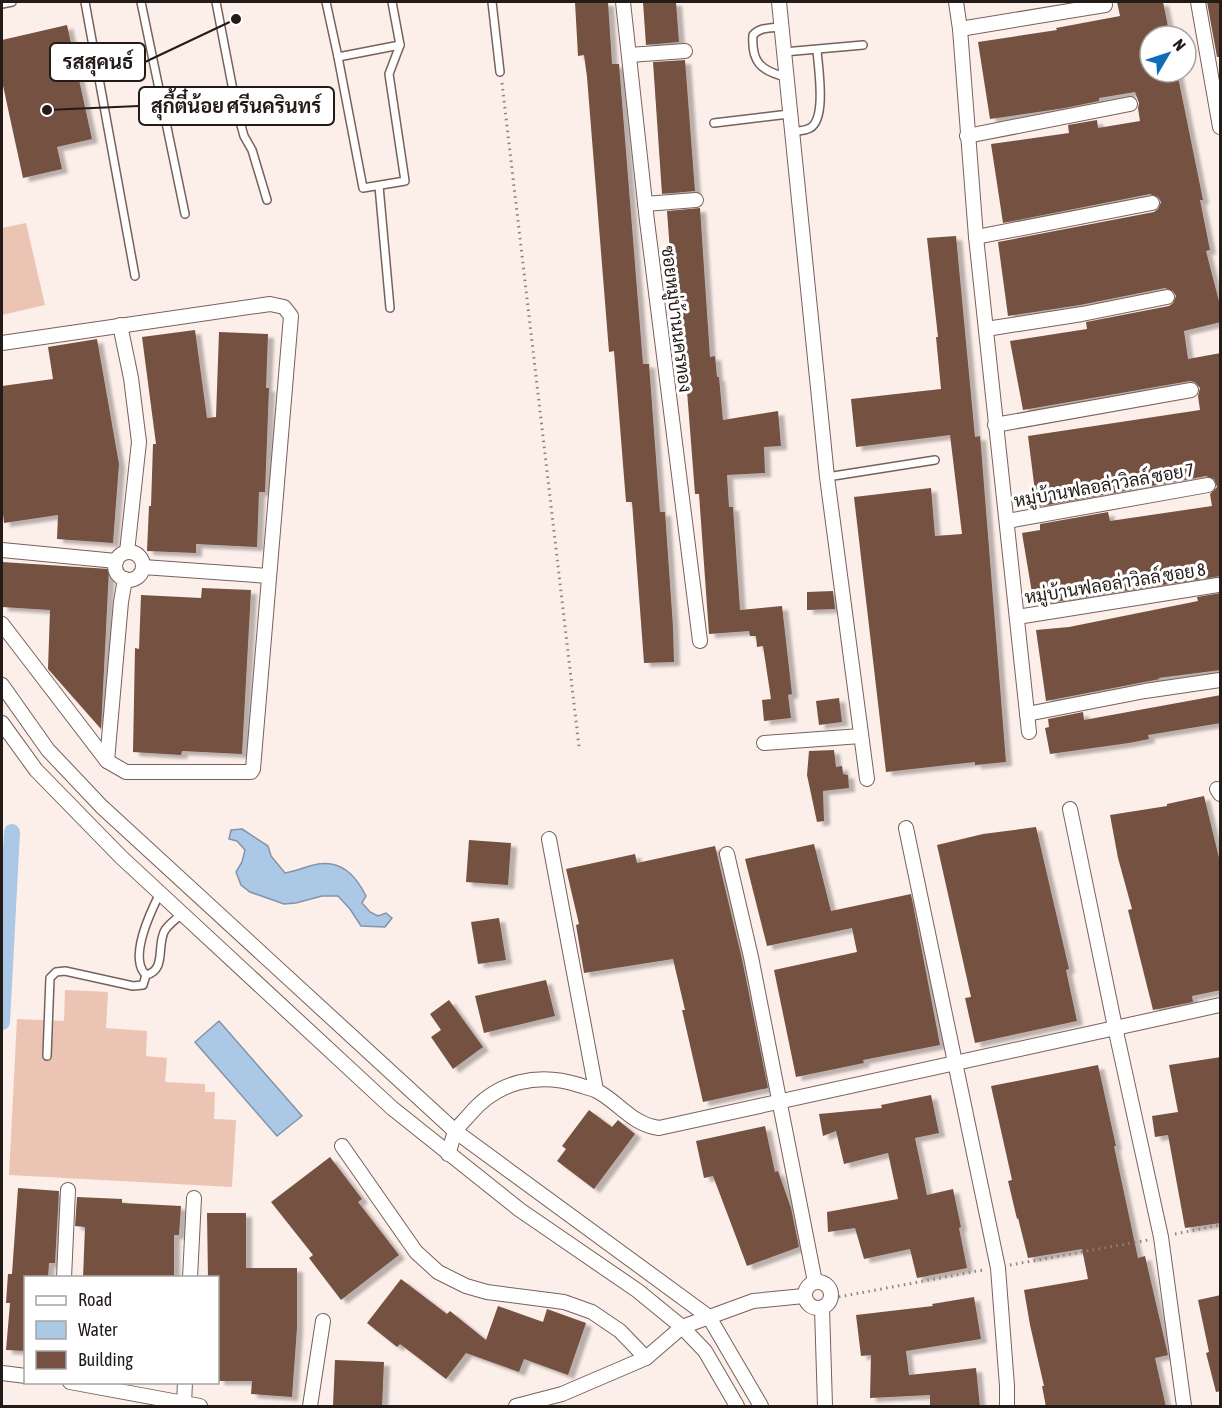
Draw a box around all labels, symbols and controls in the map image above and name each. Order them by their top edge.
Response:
north arrow [1138,24,1198,84]
text: N [1170,35,1190,54]
callout: รสสุคนธ์ [50,43,145,81]
text: รสสุคนธ์ [62,49,134,77]
callout: สุกี้ตี๋น้อย ศรีนครินทร์ [139,87,334,125]
text: สุกี้ตี๋น้อย ศรีนครินทร์ [151,88,323,121]
street label: ซอยหมู่บ้านนครทอง [655,244,697,394]
street label: หมู่บ้านฟลอล่าวิลล์ ซอย 7 [1012,457,1196,514]
street label: หมู่บ้านฟลอล่าวิลล์ ซอย 8 [1023,556,1207,611]
legend [24,1276,219,1384]
text: Road [78,1289,112,1310]
text: Water [78,1319,118,1340]
text: Building [78,1349,133,1370]

